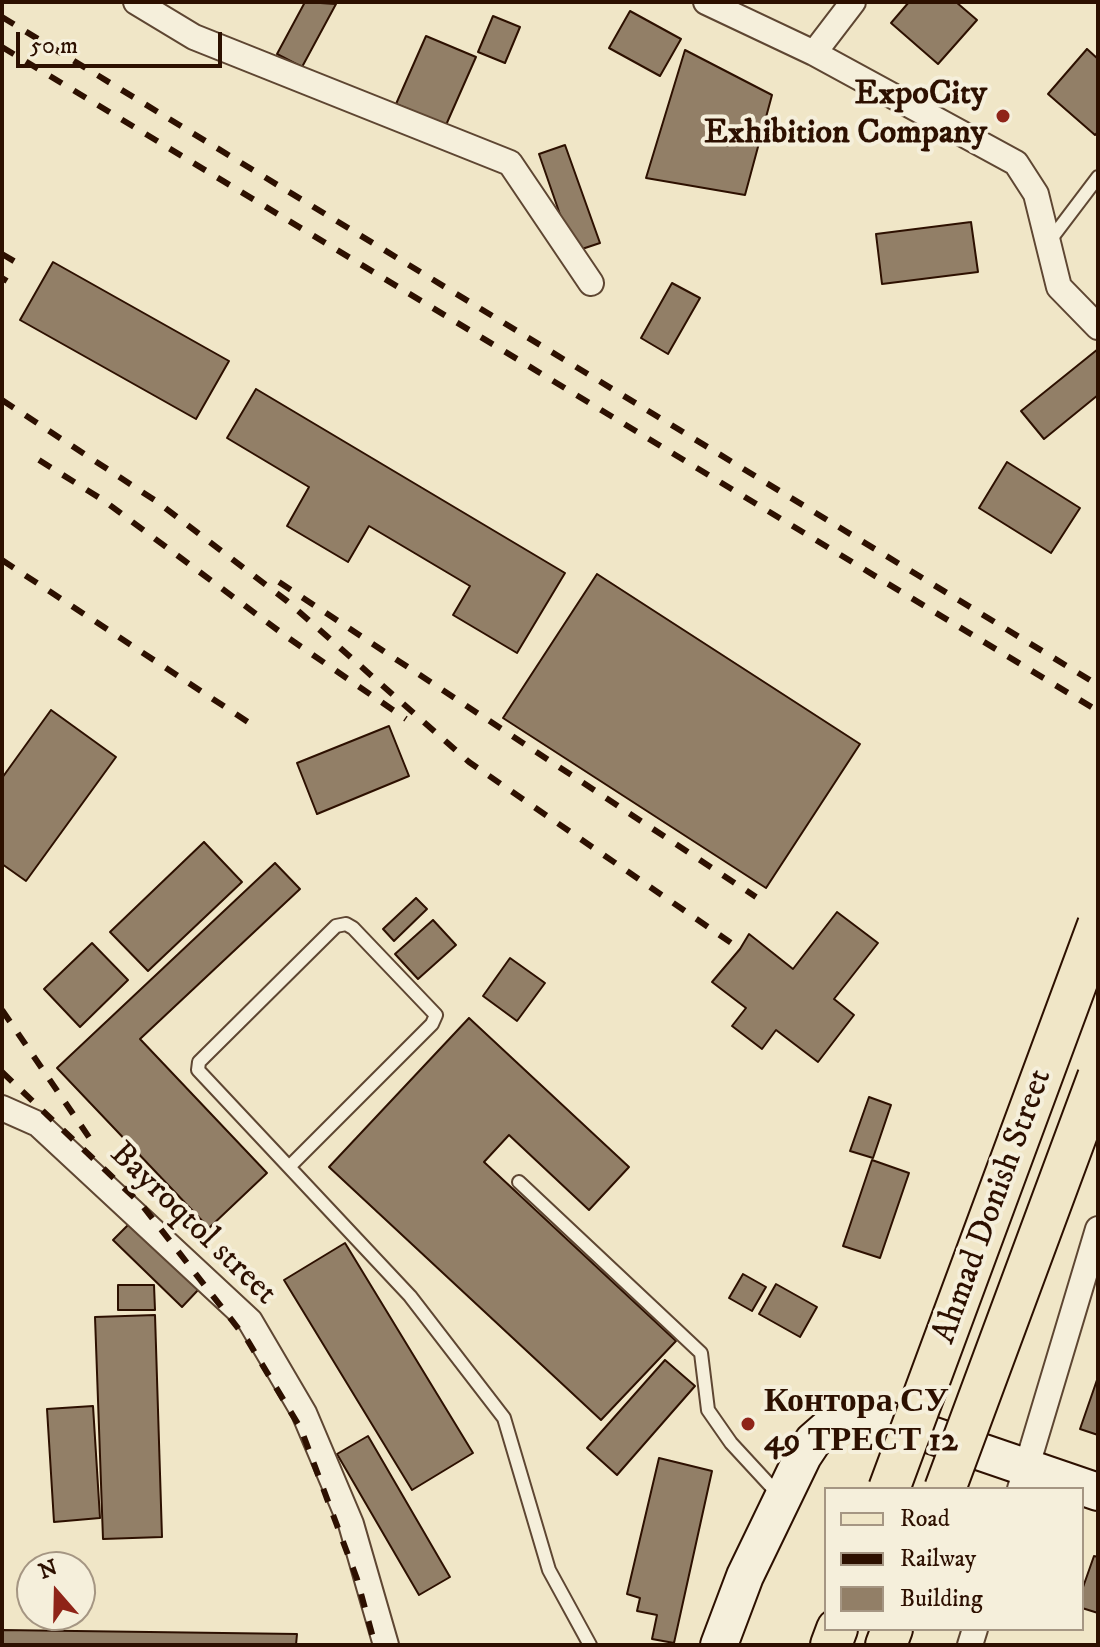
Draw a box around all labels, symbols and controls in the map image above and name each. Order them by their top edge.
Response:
scale bar [20,16,226,66]
text: 50 m [30,31,78,61]
place label: ExpoCity Exhibition Company [704,76,987,156]
marker: ExpoCity Exhibition Company [994,107,1012,125]
street label: Ahmad Donish Street [925,1064,1063,1350]
street label: Bayroqtol street [100,1135,284,1315]
place label: Контора СУ 49 ТРЕСТ 12 [764,1384,958,1464]
marker: Контора СУ 49 ТРЕСТ 12 [739,1415,757,1433]
legend [824,1487,1084,1631]
text: Road [900,1504,950,1534]
text: Railway [900,1544,976,1574]
north arrow [16,1551,96,1631]
text: N [35,1554,61,1586]
text: Building [900,1584,983,1614]

